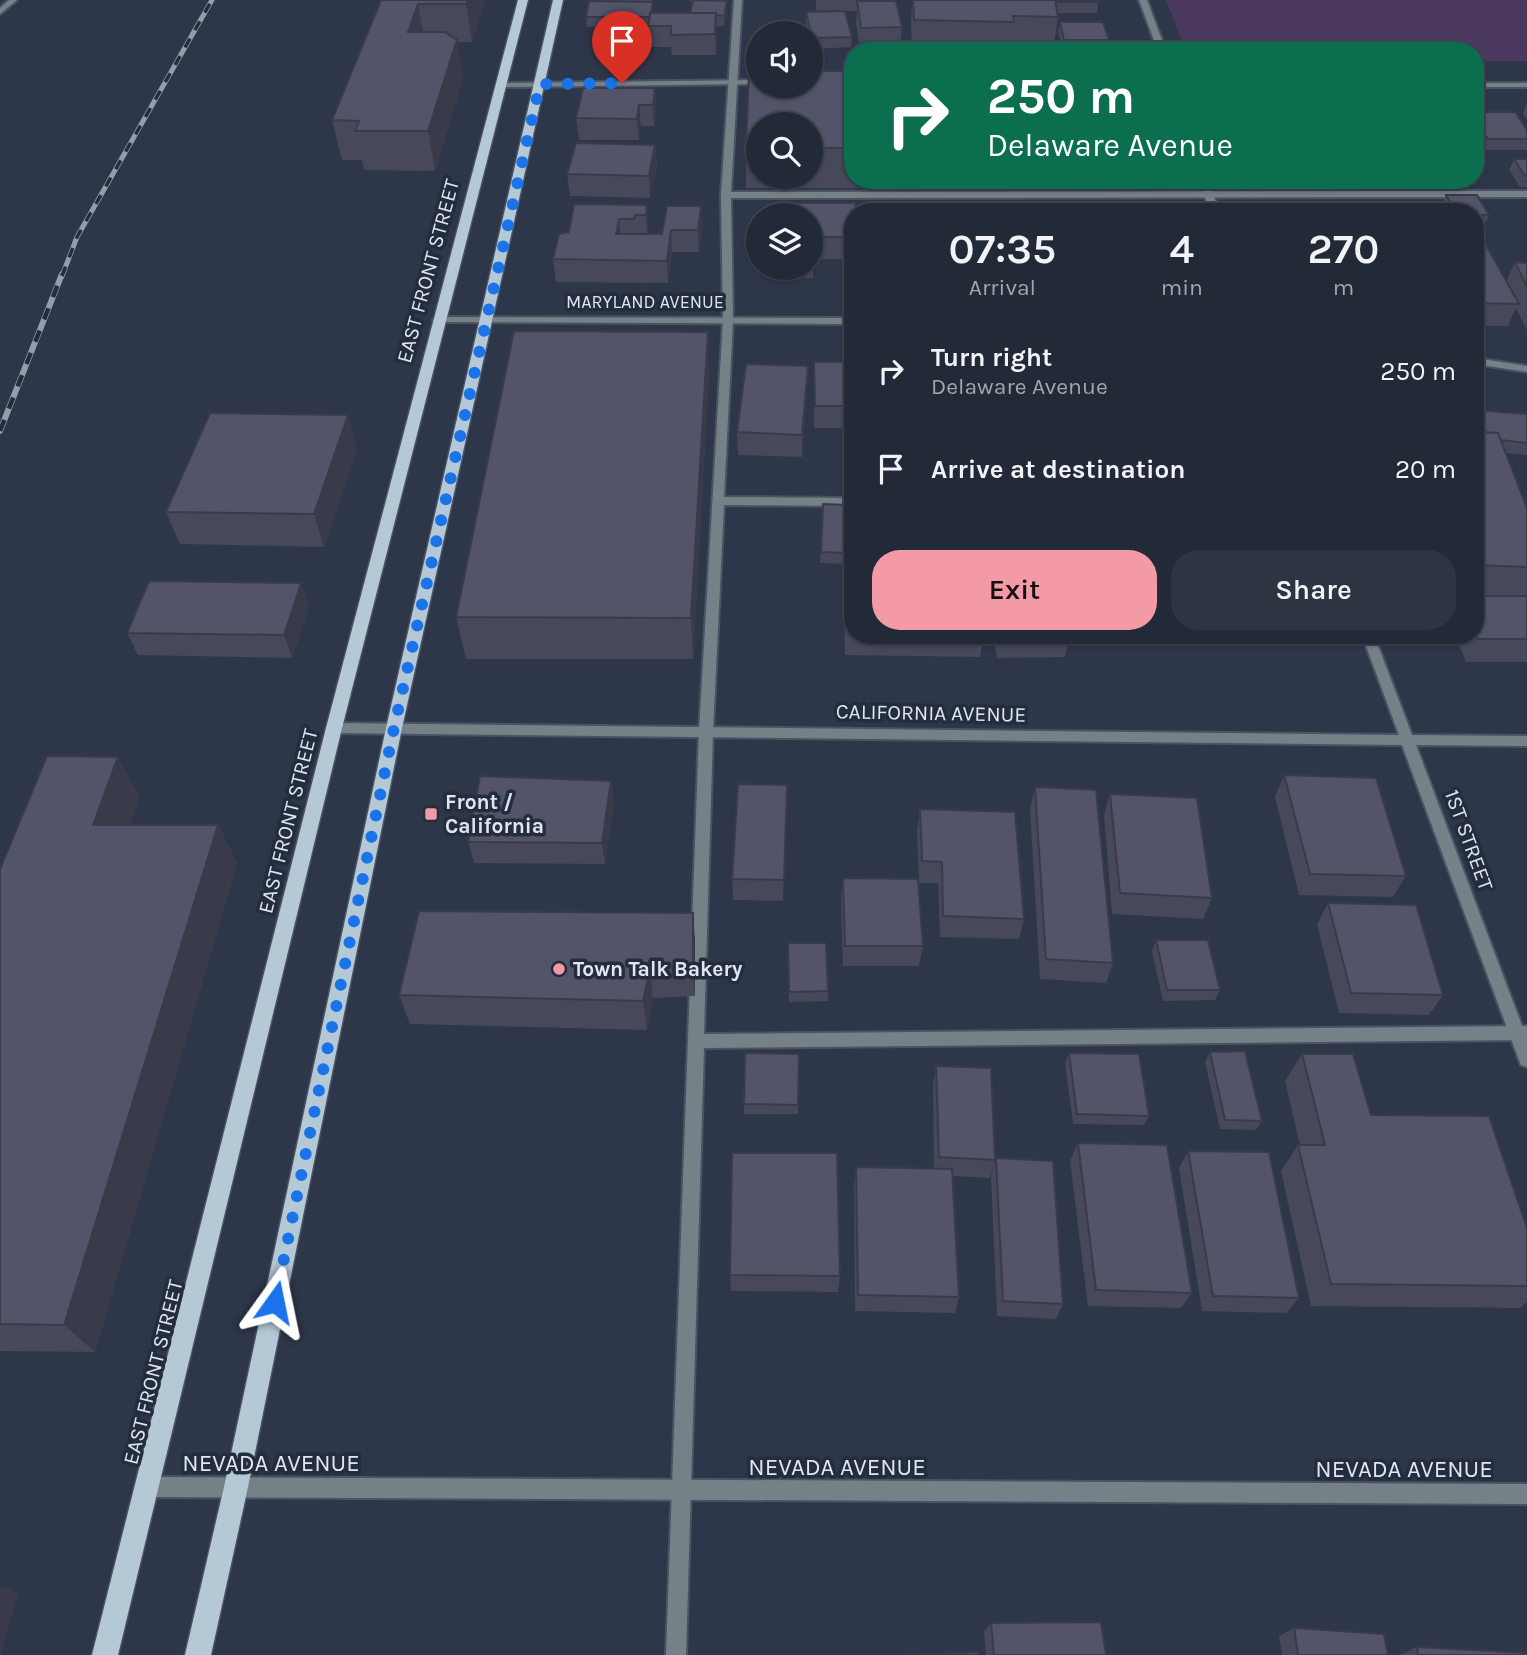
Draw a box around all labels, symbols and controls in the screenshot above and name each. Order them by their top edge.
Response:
pin [592,11,652,83]
map controls [746,21,823,280]
button: sound [746,21,823,98]
icon: arrive [603,22,641,60]
text: 250 m [987,68,1135,125]
icon: right [872,70,963,161]
button: search [746,112,823,189]
text: Delaware Avenue [987,127,1233,164]
street label: EAST FRONT STREET [392,176,464,366]
button: layers [746,203,823,280]
text: 07:35 [949,224,1056,274]
text: 4 [1170,224,1194,274]
text: 270 [1308,224,1379,274]
text: Arrival [969,274,1036,301]
text: min [1161,274,1203,301]
text: m [1333,274,1354,301]
street label: MARYLAND AVENUE [566,291,724,313]
text: Turn right [931,342,1052,373]
icon: right [872,352,910,390]
text: 250 m [1380,356,1456,387]
text: Delaware Avenue [931,373,1108,400]
icon: arrive [872,450,910,488]
text: Arrive at destination [931,454,1185,485]
text: 20 m [1395,454,1456,485]
button: Exit [872,550,1157,630]
button: Share [1171,550,1456,630]
street label: CALIFORNIA AVENUE [836,699,1026,727]
street label: EAST FRONT STREET [253,726,323,916]
street label: 1ST STREET [1440,786,1498,894]
place label: Front / California [445,790,544,838]
marker: Front / California [423,806,439,822]
place label: Town Talk Bakery [573,957,743,981]
marker: Town Talk Bakery [551,961,567,977]
position arrow [238,1265,312,1339]
street label: EAST FRONT STREET [118,1277,188,1467]
street label: NEVADA AVENUE [182,1449,360,1477]
street label: NEVADA AVENUE [748,1453,926,1481]
street label: NEVADA AVENUE [1315,1455,1493,1483]

